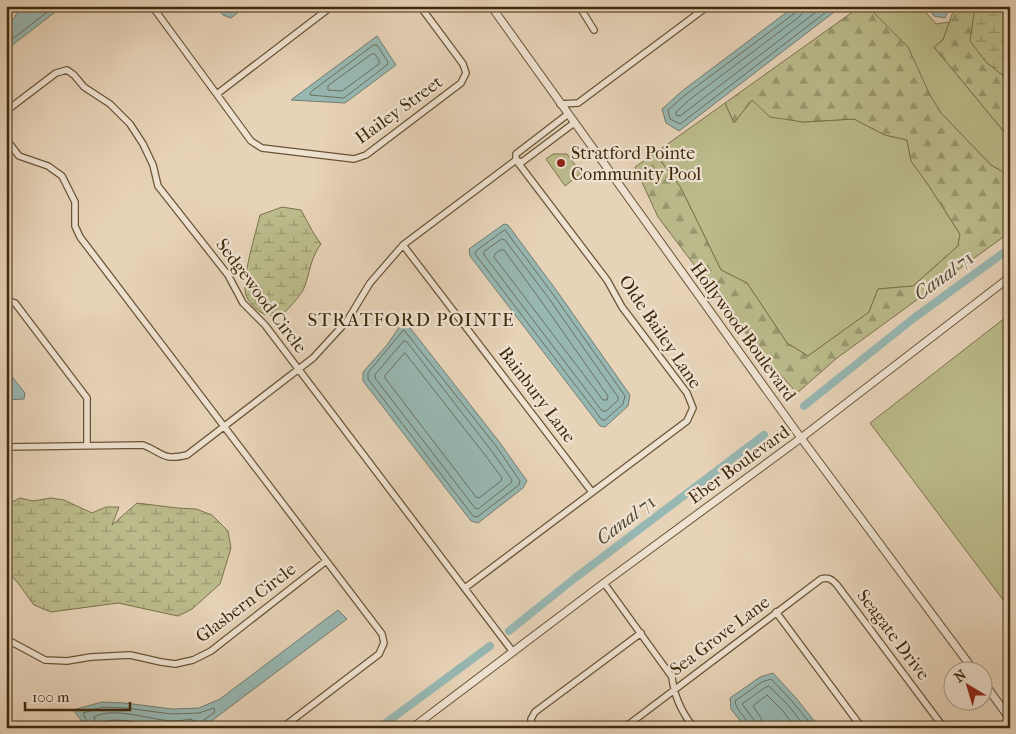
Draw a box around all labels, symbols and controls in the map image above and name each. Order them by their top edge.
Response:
street label: Hailey Street [351,71,447,149]
place label: Stratford Pointe Community Pool [571,143,701,185]
marker: Stratford Pointe Community Pool [555,157,567,169]
street label: Sedgewood Circle [211,235,311,357]
water label: Canal 71 [910,247,978,305]
street label: Hollywood Boulevard [686,259,800,405]
street label: Olde Bailey Lane [614,271,706,393]
district label: STRATFORD POINTE [308,309,514,331]
street label: Bainbury Lane [494,343,580,447]
street label: Eber Boulevard [684,421,794,509]
water label: Canal 71 [592,491,660,549]
street label: Glasbern Circle [192,559,300,647]
street label: Seagate Drive [852,586,934,684]
street label: Sea Grove Lane [666,592,774,680]
north arrow [944,662,994,712]
text: N [951,666,970,686]
scale bar [25,679,130,711]
text: 100 m [32,688,70,706]

